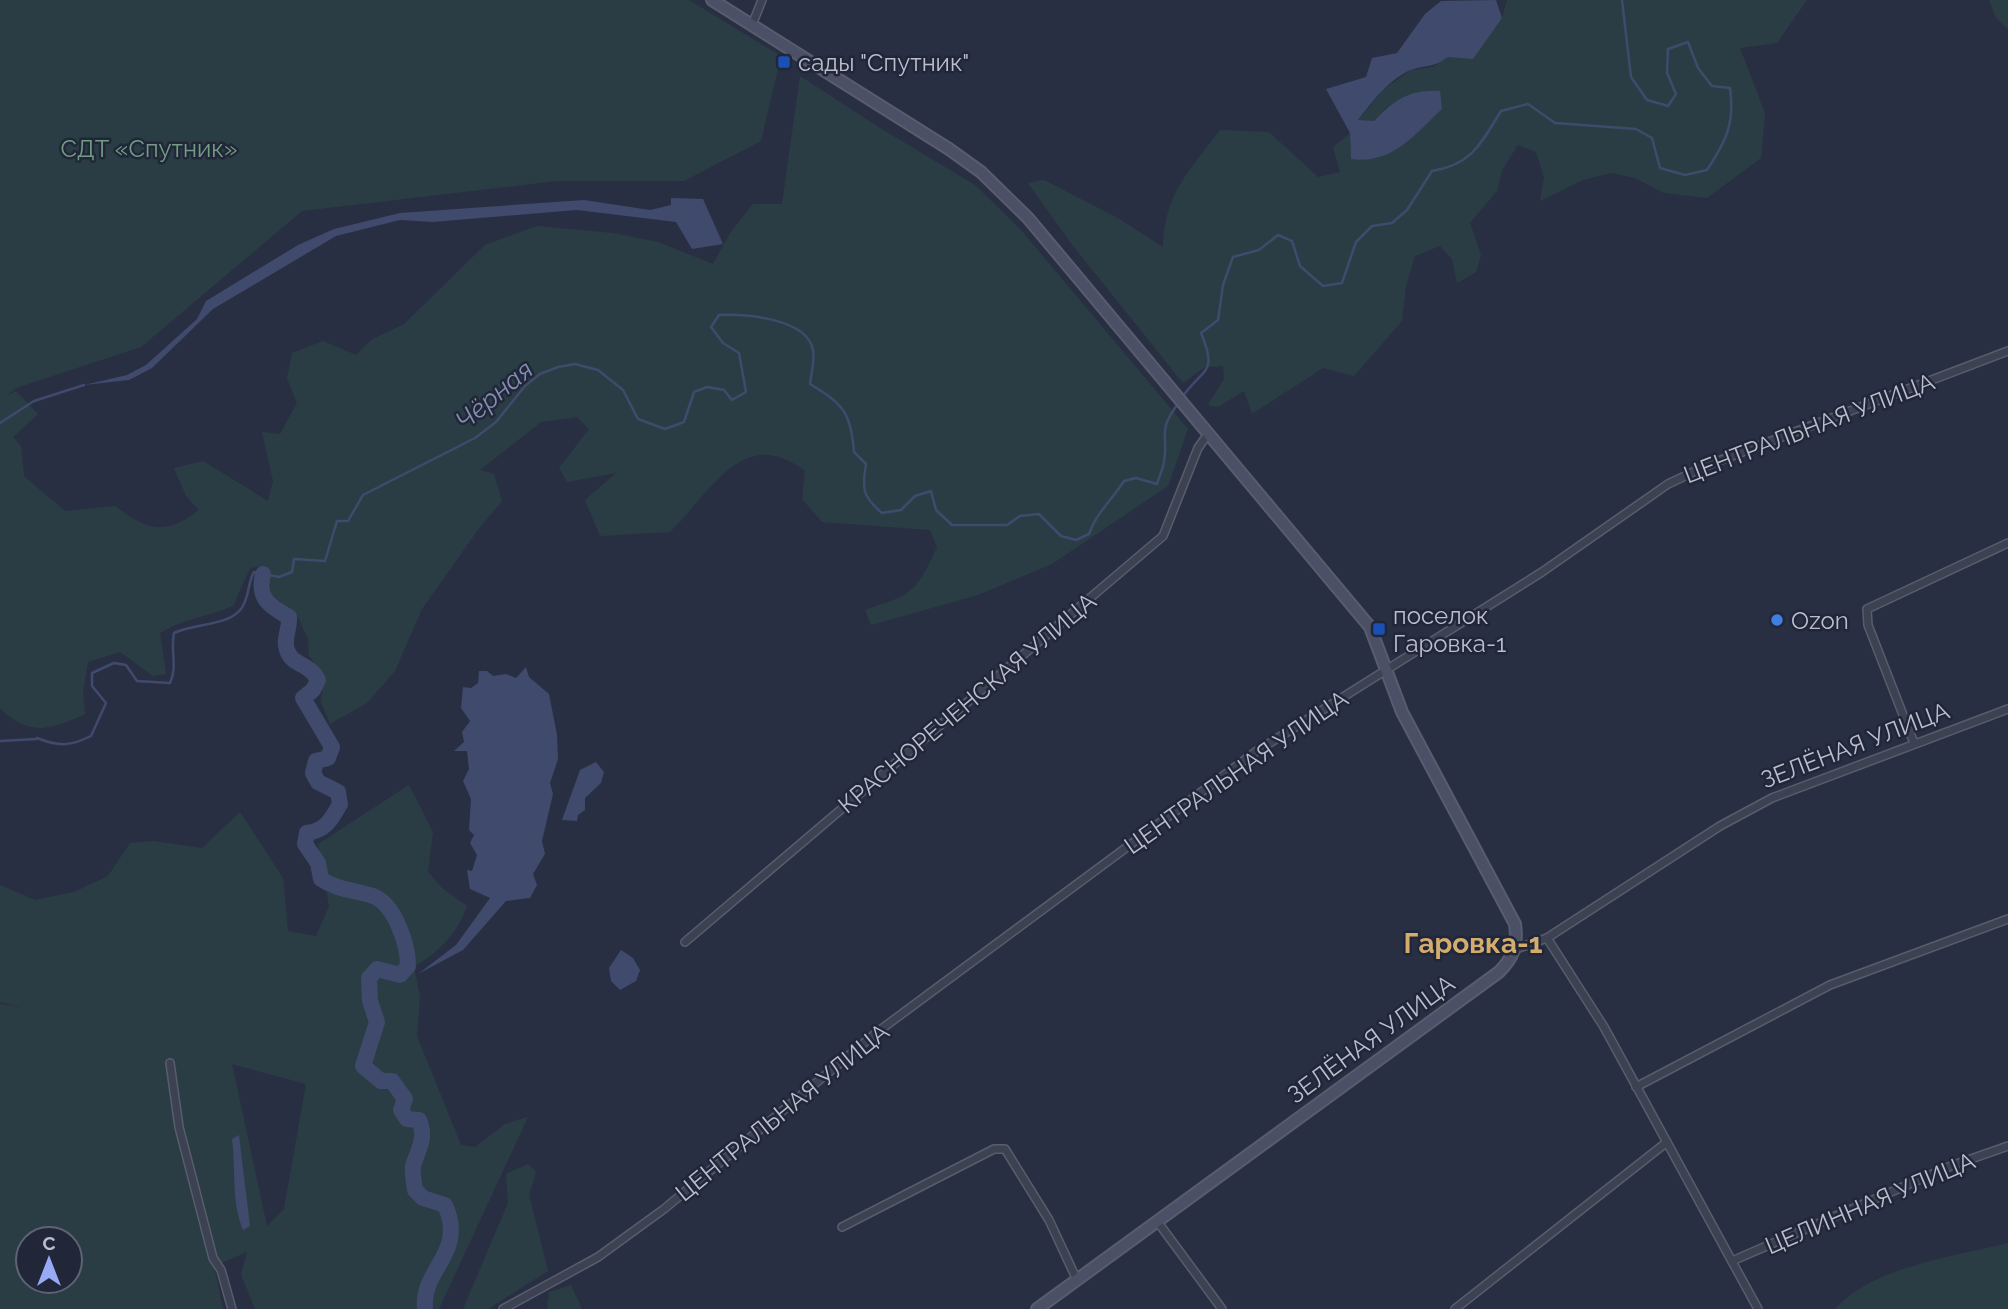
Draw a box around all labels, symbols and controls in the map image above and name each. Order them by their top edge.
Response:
place label: сады "Спутник" [798,48,969,77]
marker: сады "Спутник" [776,54,792,70]
park label: СДТ «Спутник» [60,134,238,163]
water label: Чёрная [449,354,539,436]
street label: ЦЕНТРАЛЬНАЯ УЛИЦА [1680,367,1938,489]
street label: КРАСНОРЕЧЕНСКАЯ УЛИЦА [832,587,1102,819]
place label: поселок Гаровка-1 [1393,601,1506,658]
place label: Ozon [1791,606,1849,635]
marker: Ozon [1769,612,1785,628]
marker: поселок Гаровка-1 [1371,621,1387,637]
street label: ЦЕНТРАЛЬНАЯ УЛИЦА [1119,684,1353,860]
street label: ЗЕЛЁНАЯ УЛИЦА [1757,696,1953,794]
district label: Гаровка-1 [1403,927,1543,960]
street label: ЗЕЛЁНАЯ УЛИЦА [1282,969,1460,1109]
street label: ЦЕНТРАЛЬНАЯ УЛИЦА [669,1017,895,1207]
street label: ЦЕЛИННАЯ УЛИЦА [1761,1146,1979,1260]
north arrow [14,1225,84,1295]
text: С [42,1232,56,1254]

